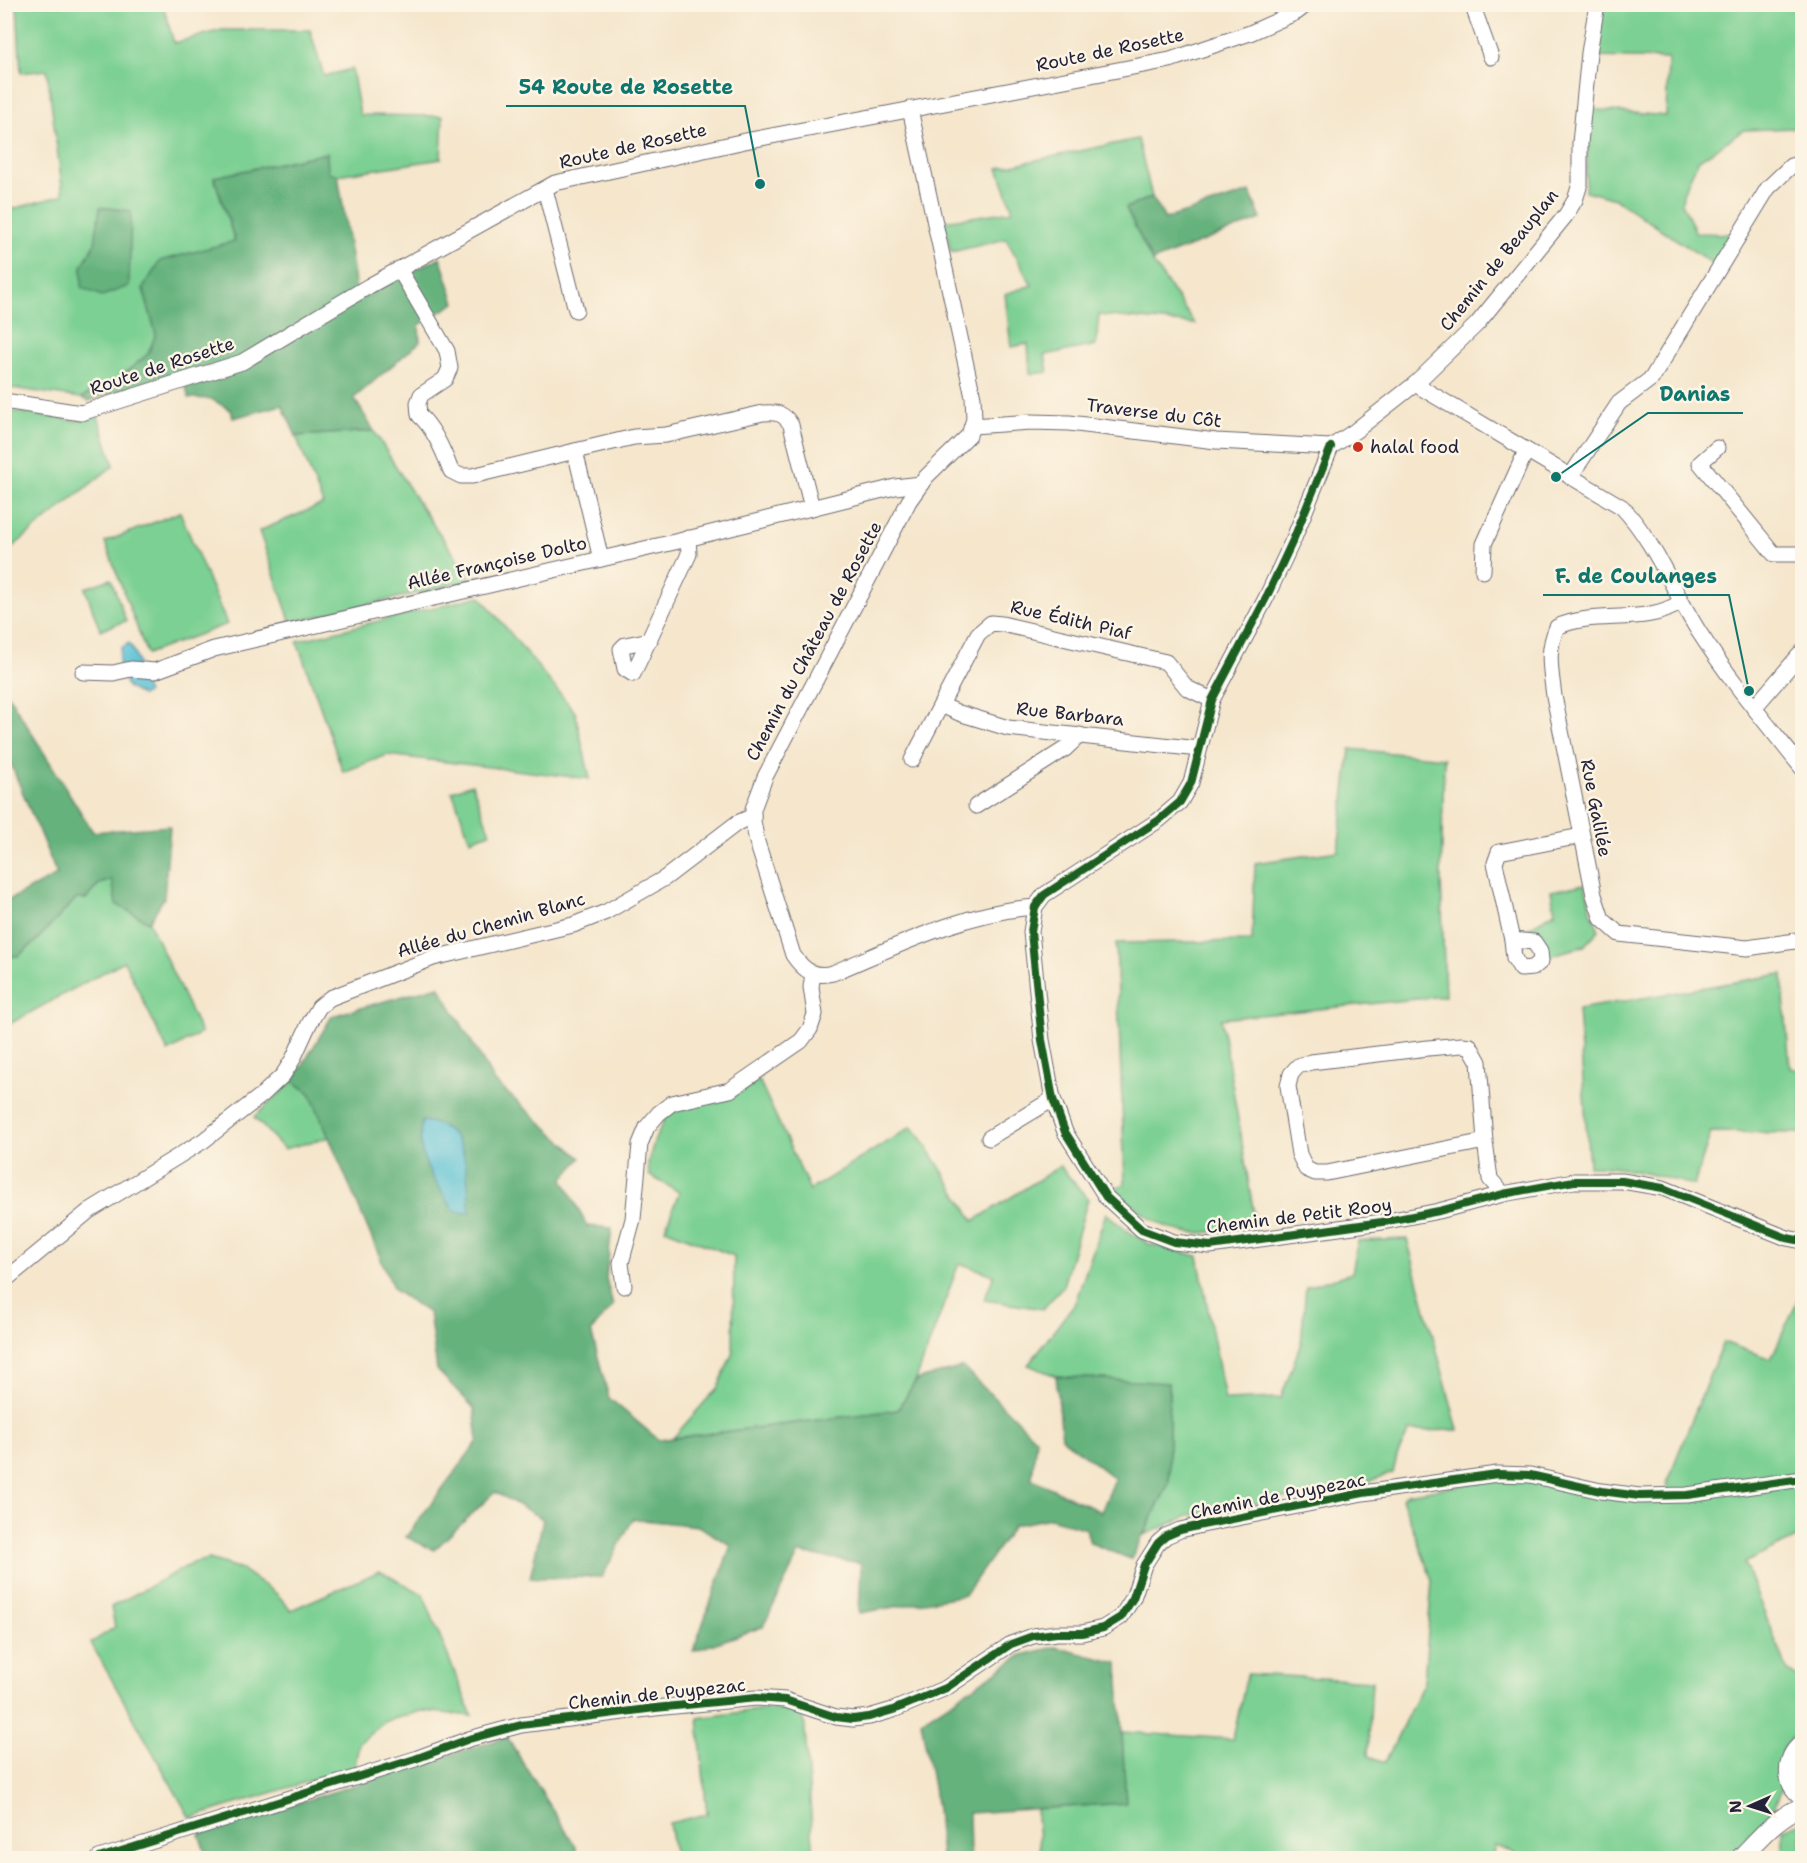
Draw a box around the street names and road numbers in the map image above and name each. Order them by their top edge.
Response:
street label: Route de Rosette [1034,23,1186,77]
street label: Route de Rosette [557,117,709,175]
street label: Chemin de Beauplan [1434,184,1564,336]
street label: Route de Rosette [87,331,237,401]
street label: Traverse du Côt [1085,393,1223,433]
street label: Chemin du Château de Rosette [740,517,888,765]
street label: Allée Françoise Dolto [405,531,589,595]
street label: Rue Édith Piaf [1008,594,1134,646]
street label: Rue Barbara [1015,696,1125,732]
street label: Rue Galilée [1575,757,1617,859]
street label: Allée du Chemin Blanc [394,887,588,963]
street label: Chemin de Petit Rooy [1205,1193,1393,1239]
street label: Chemin de Puypezac [1188,1467,1368,1525]
street label: Chemin de Puypezac [567,1673,747,1715]

